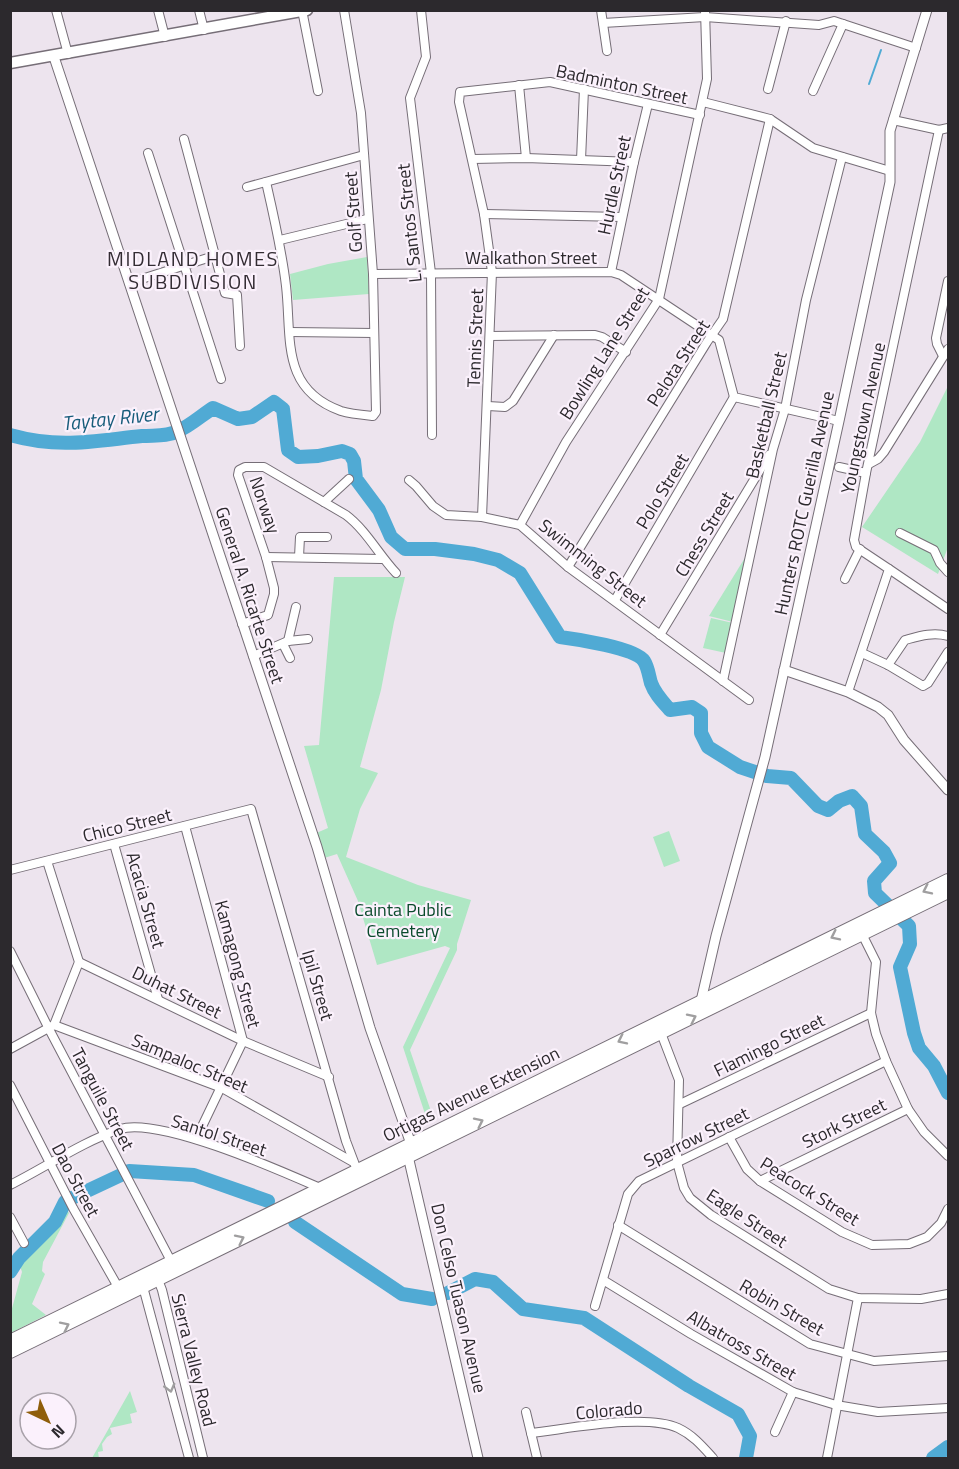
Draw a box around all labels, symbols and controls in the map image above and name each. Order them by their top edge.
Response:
street label: Badminton Street [554,57,691,111]
street label: Hurdle Street [590,132,638,237]
street label: L. Santos Street [389,162,429,284]
street label: Golf Street [337,170,369,253]
district label: MIDLAND HOMES SUBDIVISION [107,243,279,297]
street label: Walkathon Street [465,244,598,271]
street label: Bowling Lane Street [552,281,656,425]
street label: Tennis Street [460,287,490,388]
street label: Pelota Street [640,314,717,412]
street label: Youngstown Avenue [834,340,892,496]
street label: Basketball Street [738,348,794,481]
street label: Hunters ROTC Guerilla Avenue [767,389,841,617]
water label: Taytay River [60,397,162,438]
street label: Polo Street [629,447,696,534]
street label: Norway [243,473,287,538]
street label: Chess Street [668,485,741,582]
street label: General A. Ricarte Street [209,503,292,688]
street label: Swimming Street [533,512,653,614]
street label: Chico Street [80,801,175,849]
street label: Acacia Street [119,849,173,952]
one-way arrow [922,883,933,895]
park label: Cainta Public Cemetery [354,896,452,944]
street label: Kamagong Street [208,897,268,1032]
one-way arrow [830,928,841,940]
street label: Ipil Street [295,946,341,1024]
street label: Duhat Street [128,959,227,1026]
street label: Flamingo Street [709,1006,830,1084]
one-way arrow [686,1013,697,1025]
street label: Sampaloc Street [128,1026,253,1100]
one-way arrow [618,1033,628,1044]
street label: Ortigas Avenue Extension [378,1039,564,1149]
street label: Tanguile Street [65,1043,142,1156]
street label: Stork Street [797,1091,891,1155]
street label: Sparrow Street [639,1100,754,1174]
street label: Santol Street [168,1107,271,1163]
one-way arrow [473,1117,484,1129]
street label: Dao Street [45,1138,107,1222]
street label: Peacock Street [755,1150,866,1233]
street label: Eagle Street [701,1182,793,1255]
street label: Don Celso Tuason Avenue [424,1201,494,1395]
one-way arrow [233,1235,244,1247]
street label: Robin Street [735,1272,830,1342]
street label: Sierra Valley Road [164,1291,224,1429]
street label: Albatross Street [682,1303,802,1388]
one-way arrow [59,1321,70,1333]
one-way arrow [163,1382,176,1392]
north arrow [18,1391,78,1451]
street label: Colorado [574,1394,644,1426]
text: N [46,1419,71,1444]

